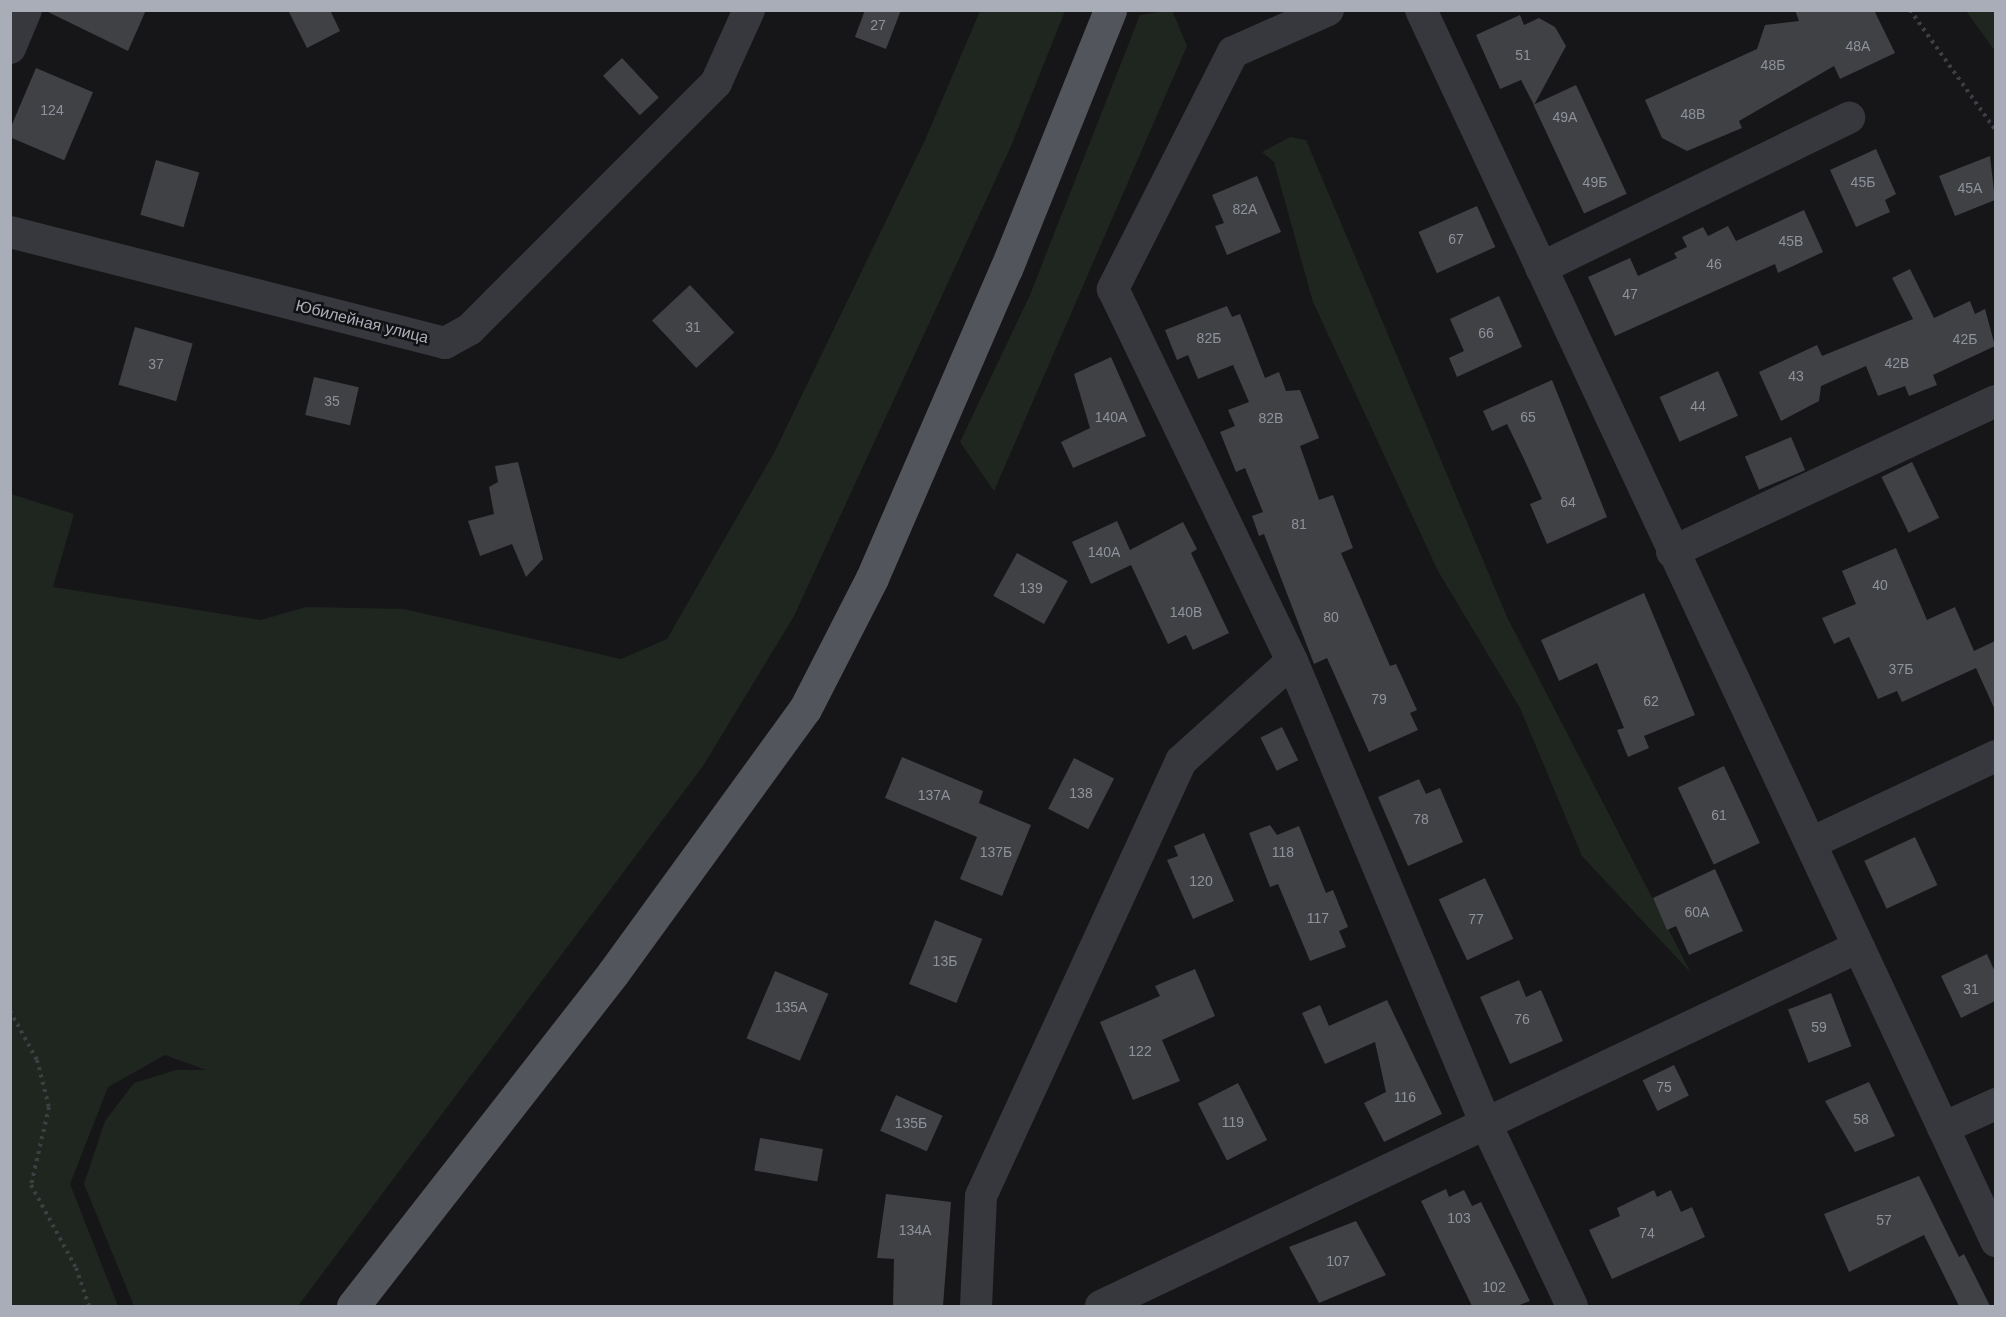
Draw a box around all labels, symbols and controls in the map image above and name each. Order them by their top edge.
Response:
house number: 27 [870,17,886,33]
house number: 48А [1846,38,1870,54]
house number: 51 [1515,47,1531,63]
house number: 48Б [1761,57,1785,73]
house number: 124 [40,102,64,118]
house number: 48В [1681,106,1705,122]
house number: 49А [1553,109,1577,125]
house number: 49Б [1583,174,1607,190]
house number: 45Б [1851,174,1875,190]
house number: 45А [1958,180,1982,196]
house number: 82А [1233,201,1257,217]
house number: 67 [1448,231,1464,247]
house number: 45В [1779,233,1803,249]
house number: 46 [1706,256,1722,272]
house number: 47 [1622,286,1638,302]
street label: Юбилейная улица [294,296,430,348]
house number: 31 [685,319,701,335]
house number: 66 [1478,325,1494,341]
house number: 82Б [1197,330,1221,346]
house number: 42Б [1953,331,1977,347]
house number: 42В [1885,355,1909,371]
house number: 37 [148,356,164,372]
house number: 43 [1788,368,1804,384]
house number: 35 [324,393,340,409]
house number: 44 [1690,398,1706,414]
house number: 140А [1095,409,1127,425]
house number: 65 [1520,409,1536,425]
house number: 82В [1259,410,1283,426]
house number: 64 [1560,494,1576,510]
house number: 81 [1291,516,1307,532]
house number: 140А [1088,544,1120,560]
house number: 40 [1872,577,1888,593]
house number: 139 [1019,580,1043,596]
house number: 140В [1170,604,1202,620]
house number: 80 [1323,609,1339,625]
house number: 37Б [1889,661,1913,677]
house number: 79 [1371,691,1387,707]
house number: 62 [1643,693,1659,709]
house number: 138 [1069,785,1093,801]
house number: 137А [918,787,950,803]
house number: 61 [1711,807,1727,823]
house number: 78 [1413,811,1429,827]
house number: 137Б [980,844,1012,860]
house number: 118 [1272,844,1294,860]
house number: 120 [1189,873,1213,889]
house number: 60А [1685,904,1709,920]
house number: 117 [1307,910,1329,926]
house number: 77 [1468,911,1484,927]
house number: 13Б [933,953,957,969]
house number: 31 [1963,981,1979,997]
house number: 135А [775,999,807,1015]
house number: 76 [1514,1011,1530,1027]
house number: 59 [1811,1019,1827,1035]
house number: 122 [1128,1043,1152,1059]
house number: 75 [1656,1079,1672,1095]
house number: 116 [1394,1089,1416,1105]
house number: 58 [1853,1111,1869,1127]
house number: 119 [1222,1114,1244,1130]
house number: 135Б [895,1115,927,1131]
house number: 103 [1447,1210,1471,1226]
house number: 57 [1876,1212,1892,1228]
house number: 134А [899,1222,931,1238]
house number: 74 [1639,1225,1655,1241]
house number: 107 [1326,1253,1350,1269]
house number: 102 [1482,1279,1506,1295]

